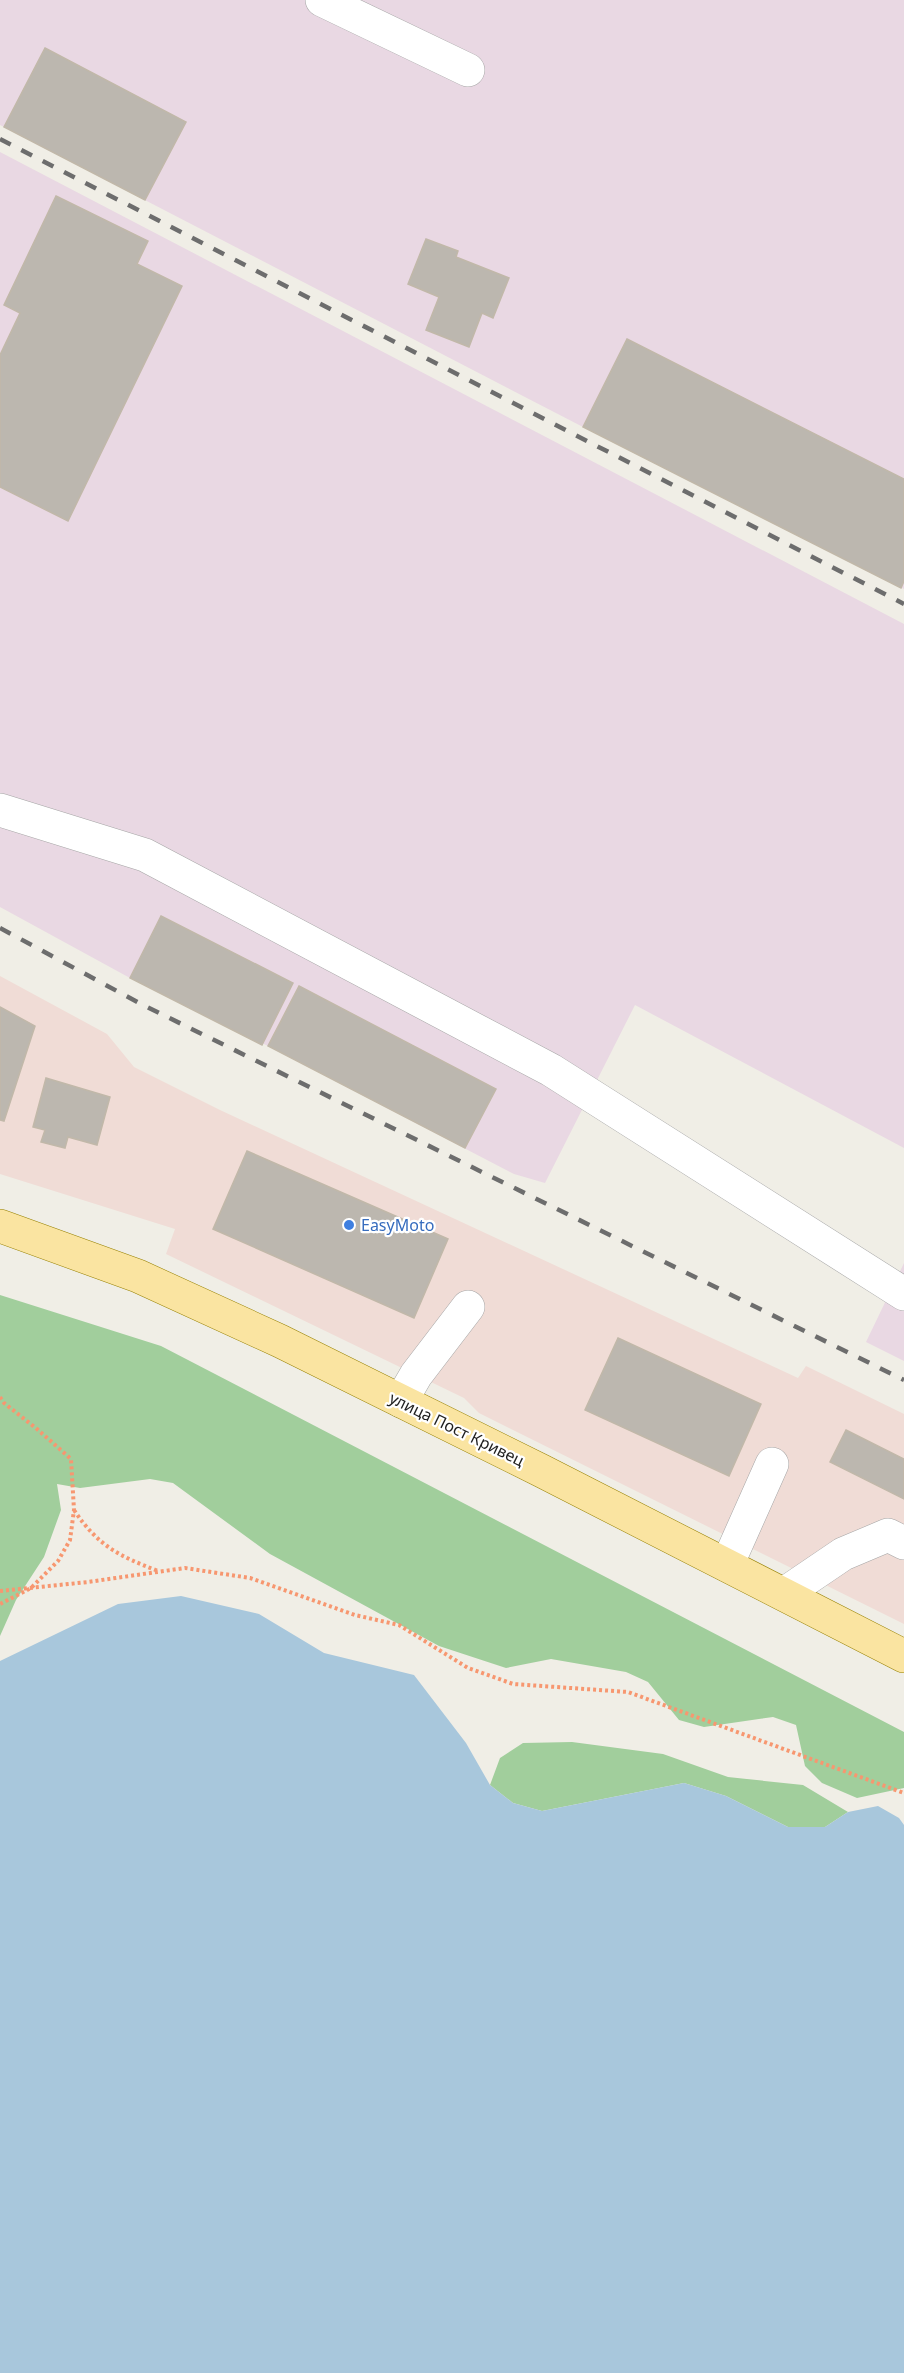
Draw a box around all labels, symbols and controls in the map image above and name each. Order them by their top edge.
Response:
place label: EasyMoto [361,1214,434,1236]
marker: EasyMoto [342,1218,356,1232]
street label: улица Пост Кривец [386,1387,528,1471]

